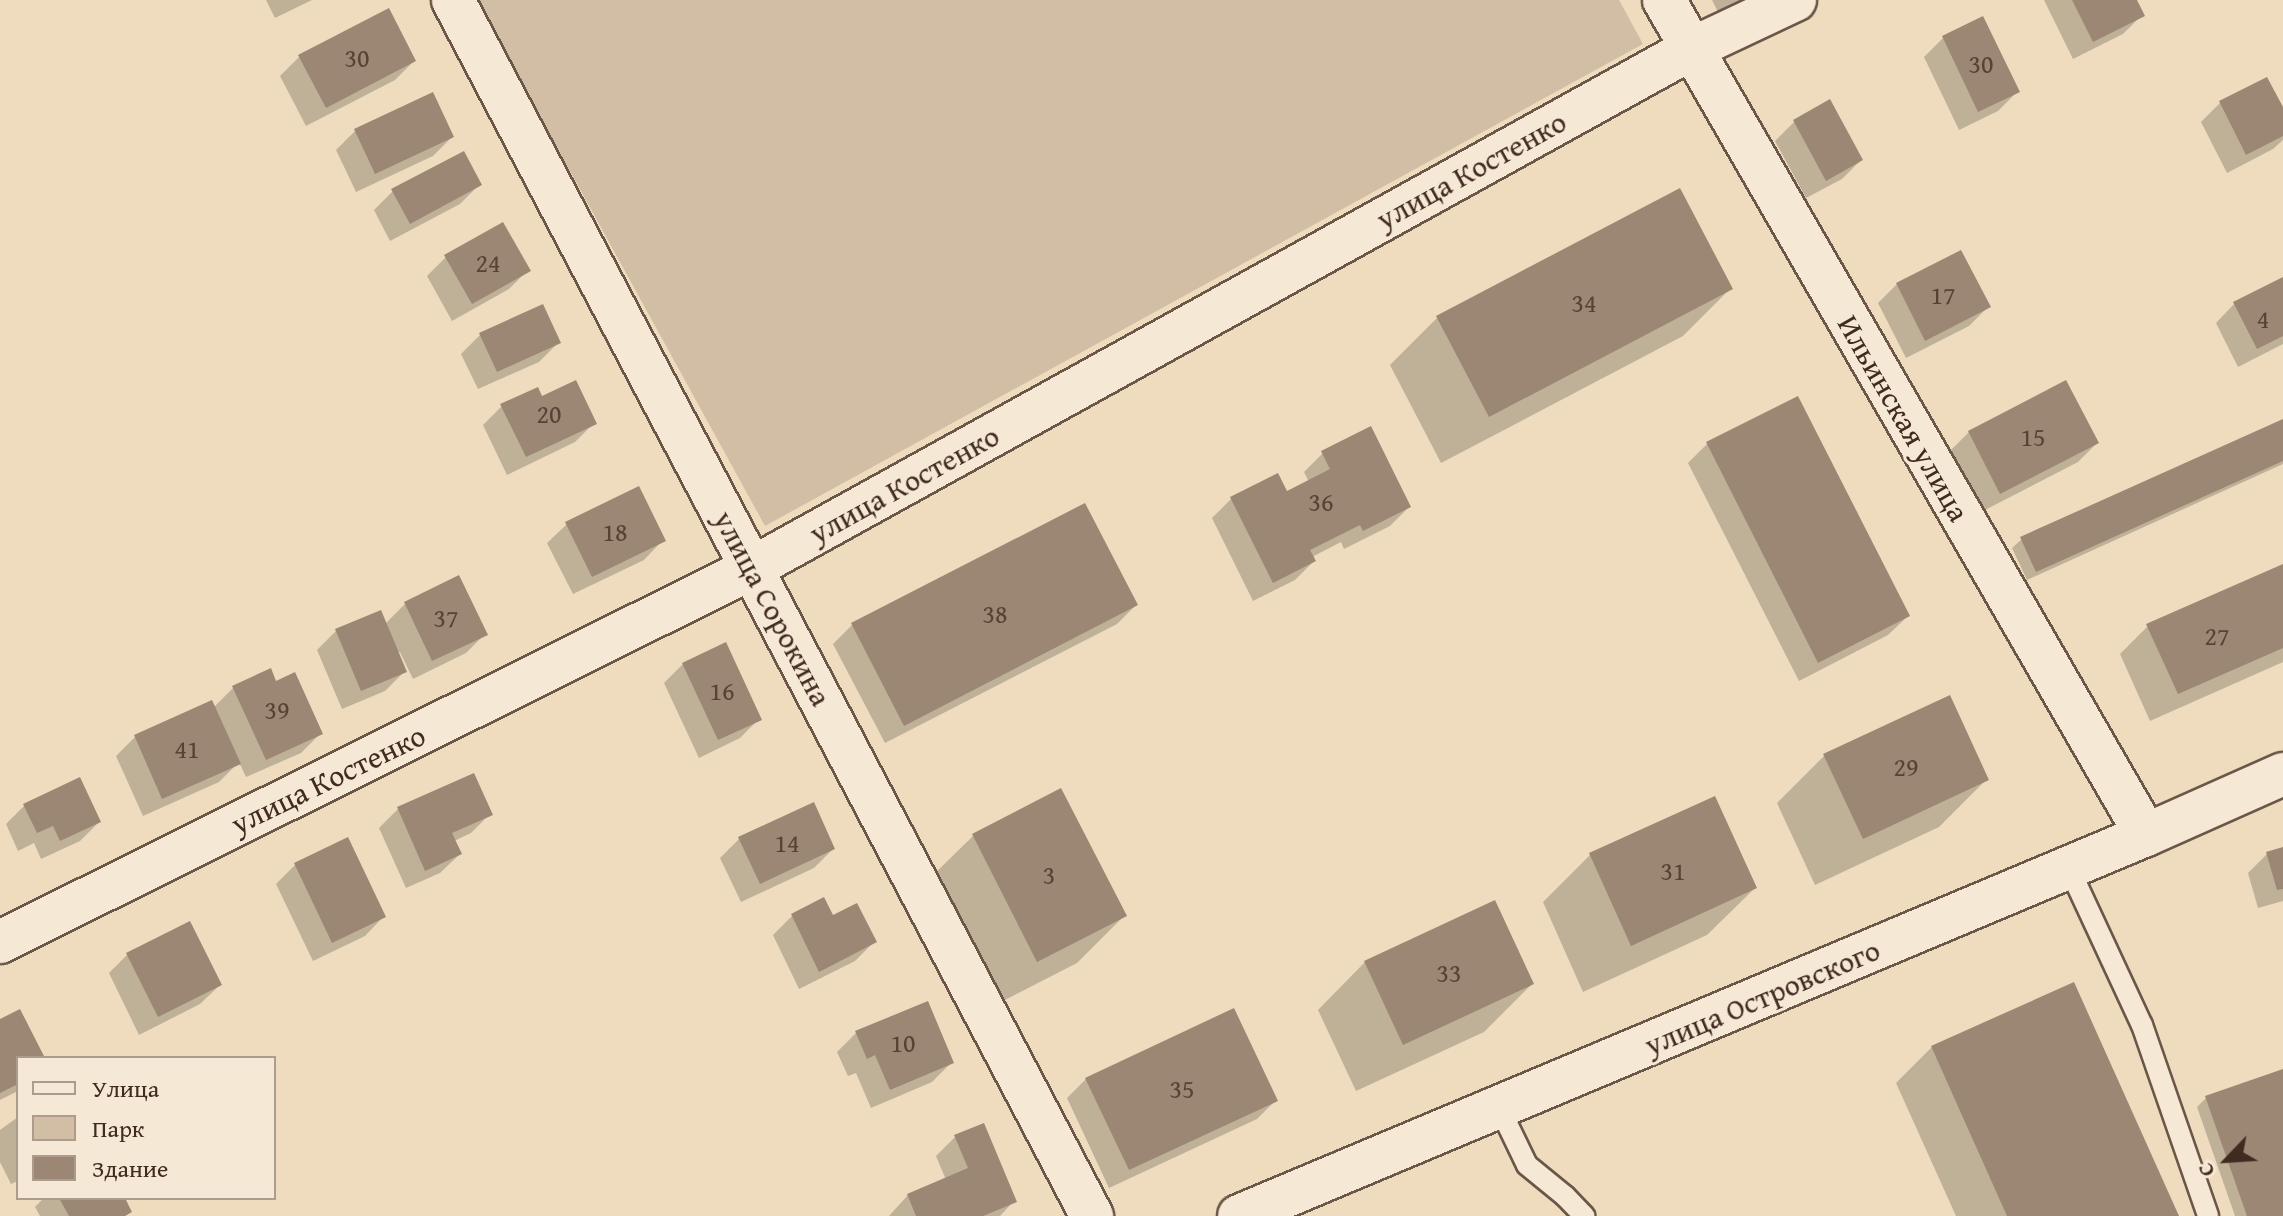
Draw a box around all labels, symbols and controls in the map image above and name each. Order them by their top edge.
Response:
house number: 30 [344,42,370,74]
house number: 30 [1968,48,1994,80]
street label: улица Костенко [1370,103,1572,237]
house number: 24 [475,247,501,279]
house number: 17 [1930,279,1956,311]
house number: 34 [1571,287,1597,319]
house number: 4 [2257,303,2269,335]
street label: Ильинская улица [1830,308,1978,528]
house number: 20 [536,398,562,430]
street label: улица Костенко [803,417,1005,551]
house number: 15 [2020,421,2046,453]
house number: 36 [1308,486,1334,518]
street label: улица Сорокина [706,504,840,712]
house number: 18 [602,516,628,548]
house number: 38 [982,598,1008,630]
house number: 37 [433,602,459,634]
house number: 27 [2204,620,2230,652]
house number: 16 [709,675,735,707]
house number: 39 [264,694,290,726]
street label: улица Костенко [225,716,431,842]
house number: 41 [174,733,200,765]
house number: 29 [1893,751,1919,783]
house number: 14 [774,827,800,859]
house number: 31 [1660,855,1686,887]
house number: 3 [1043,859,1055,891]
street label: улица Островского [1639,931,1885,1063]
house number: 33 [1436,957,1462,989]
house number: 10 [890,1027,916,1059]
legend [16,1056,276,1200]
text: Улица [92,1071,159,1106]
house number: 35 [1169,1073,1195,1105]
text: Парк [92,1111,144,1146]
north arrow [2187,1120,2267,1200]
text: Здание [92,1151,168,1186]
text: С [2188,1158,2222,1183]

